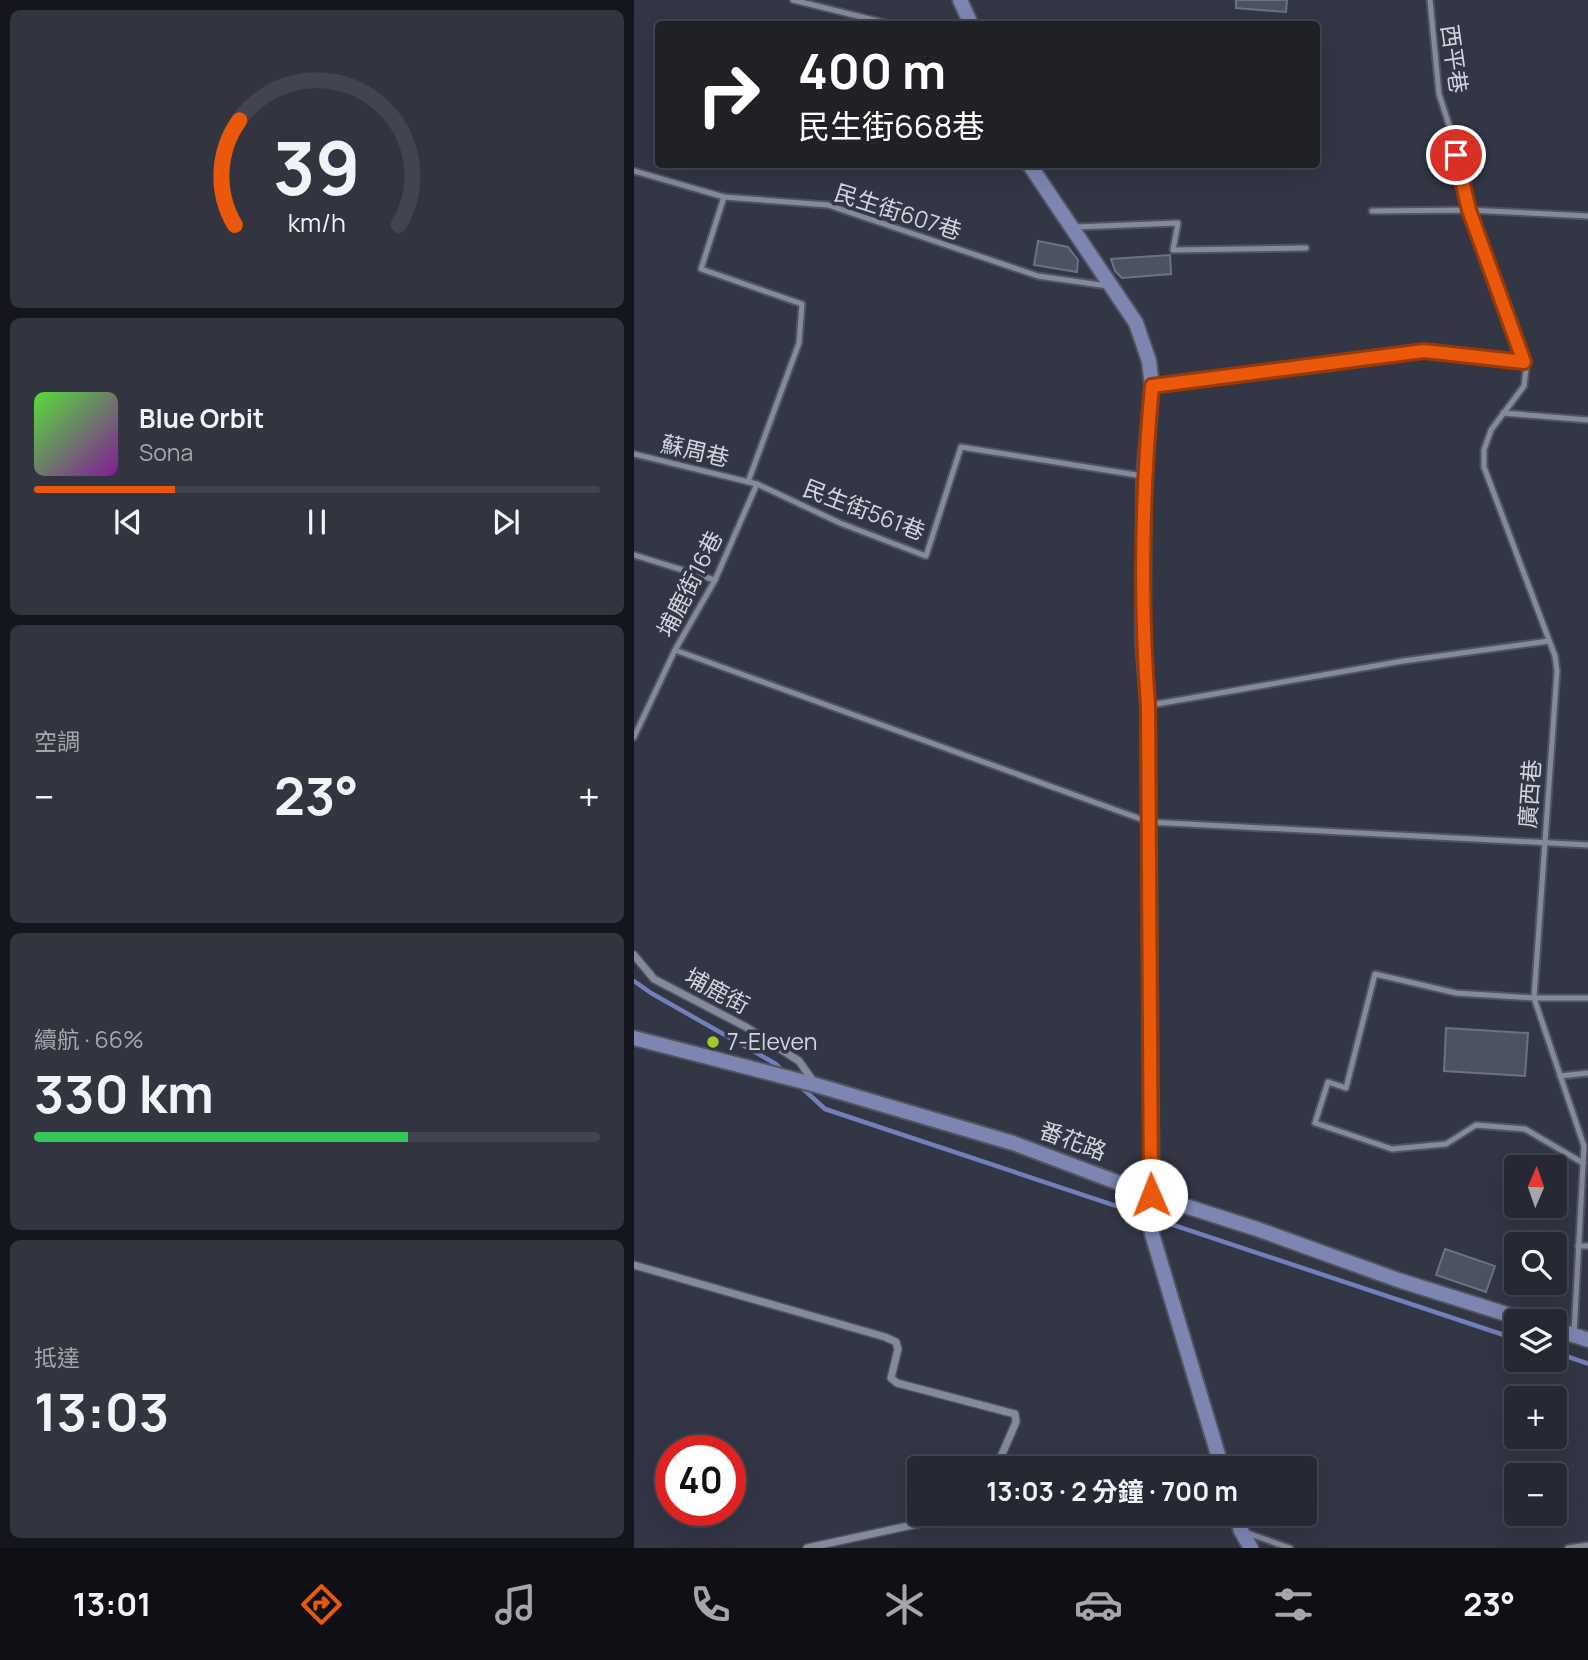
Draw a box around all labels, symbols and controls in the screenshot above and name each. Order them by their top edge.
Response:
street label: 西平巷 [1434,22,1476,95]
text: 400 m [798,37,946,104]
icon: right [683,49,774,140]
text: 民生街668巷 [798,104,984,148]
text: 39 [273,117,361,217]
pin [1426,125,1486,185]
icon: arrive [1437,136,1475,174]
street label: 民生街607巷 [831,175,966,247]
text: km/h [288,205,346,240]
text: Blue Orbit [139,400,264,436]
street label: 蘇周巷 [658,427,732,473]
text: Sona [139,436,193,468]
street label: 民生街561巷 [799,471,930,547]
icon: previous [109,503,147,541]
icon: pause [298,503,336,541]
icon: next [487,503,525,541]
street label: 埔鹿街16巷 [649,525,730,642]
text: 空調 [34,725,80,757]
street label: 廣西巷 [1511,758,1547,829]
text: 23° [274,760,359,831]
text: − [34,770,55,822]
text: + [578,770,600,822]
street label: 埔鹿街 [679,960,755,1020]
text: 續航 · 66% [34,1023,144,1055]
place label: 7-Eleven [727,1025,817,1057]
marker: 7-Eleven [705,1034,721,1050]
text: 330 km [34,1058,214,1129]
street label: 番花路 [1035,1113,1111,1167]
north arrow [1504,1155,1567,1218]
map controls [1504,1155,1567,1526]
position arrow [1114,1158,1188,1232]
button: search [1504,1232,1567,1295]
button: layers [1504,1309,1567,1372]
text: 抵達 [34,1341,80,1373]
text: 13:03 [34,1376,169,1447]
button: + [1504,1386,1567,1449]
speed limit sign: 40 [655,1435,746,1526]
button: − [1504,1463,1567,1526]
text: 13:03 · 2 分鐘 · 700 m [986,1473,1238,1509]
icon: directions [297,1580,346,1629]
icon: music [491,1580,540,1629]
icon: phone [686,1580,735,1629]
icon: climate [880,1580,929,1629]
icon: car [1074,1580,1123,1629]
icon: filters [1269,1580,1318,1629]
text: 13:01 [73,1582,151,1626]
text: 23° [1463,1582,1515,1626]

